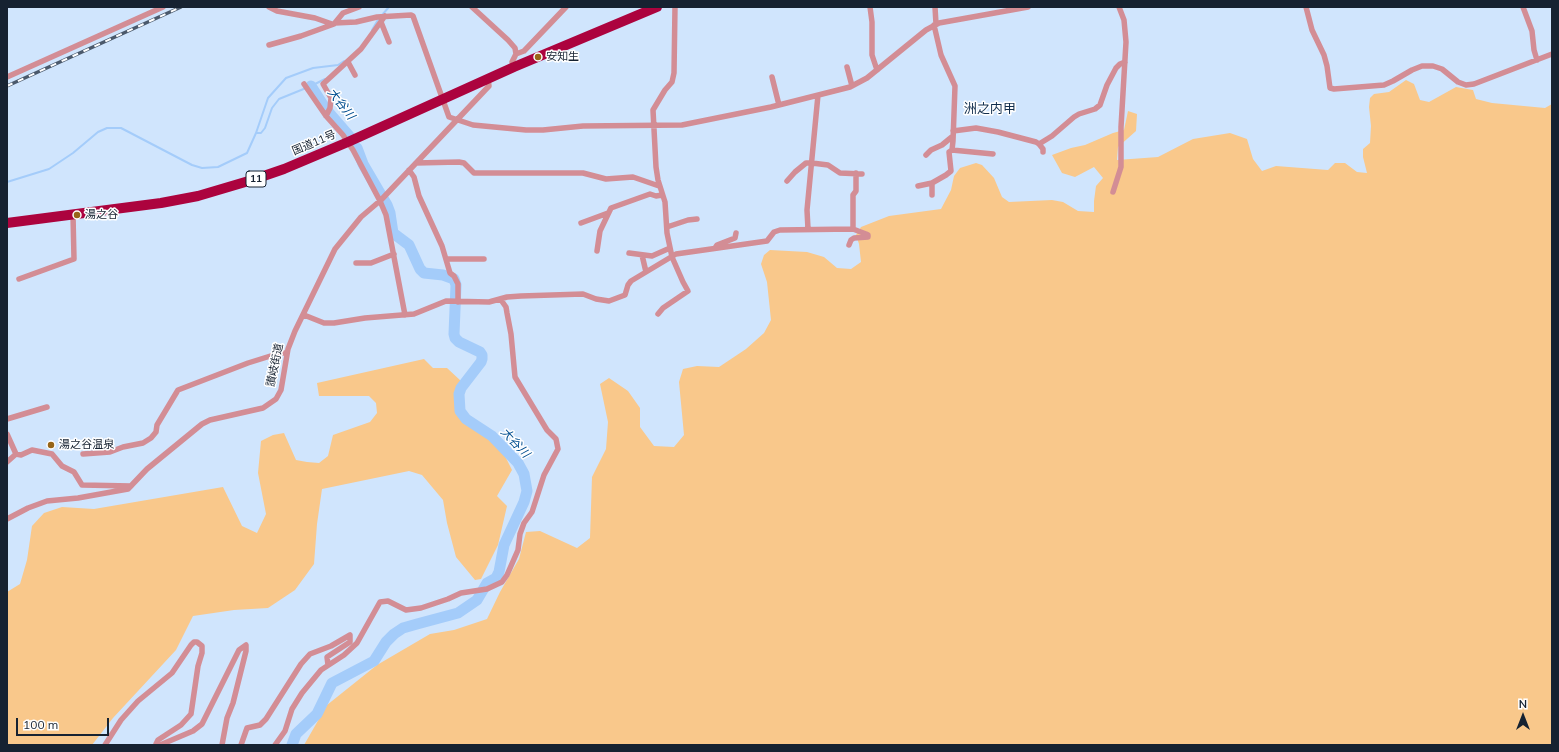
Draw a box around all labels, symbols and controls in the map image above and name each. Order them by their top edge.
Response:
place label: 安知生 [546,50,579,64]
marker: 安知生 [533,52,543,62]
water label: 大谷川 [324,85,358,123]
district label: 洲之内甲 [964,101,1016,117]
street label: 国道11号 [290,128,338,158]
road number: 11 [246,171,266,187]
place label: 湯之谷 [85,208,118,222]
marker: 湯之谷 [72,210,82,220]
street label: 讃岐街道 [264,342,286,388]
water label: 大谷川 [497,425,533,461]
place label: 湯之谷温泉 [59,438,114,452]
marker: 湯之谷温泉 [46,440,56,450]
north arrow [1503,696,1543,736]
text: N [1519,697,1527,711]
scale bar [18,710,111,736]
text: 100 m [23,717,58,732]

